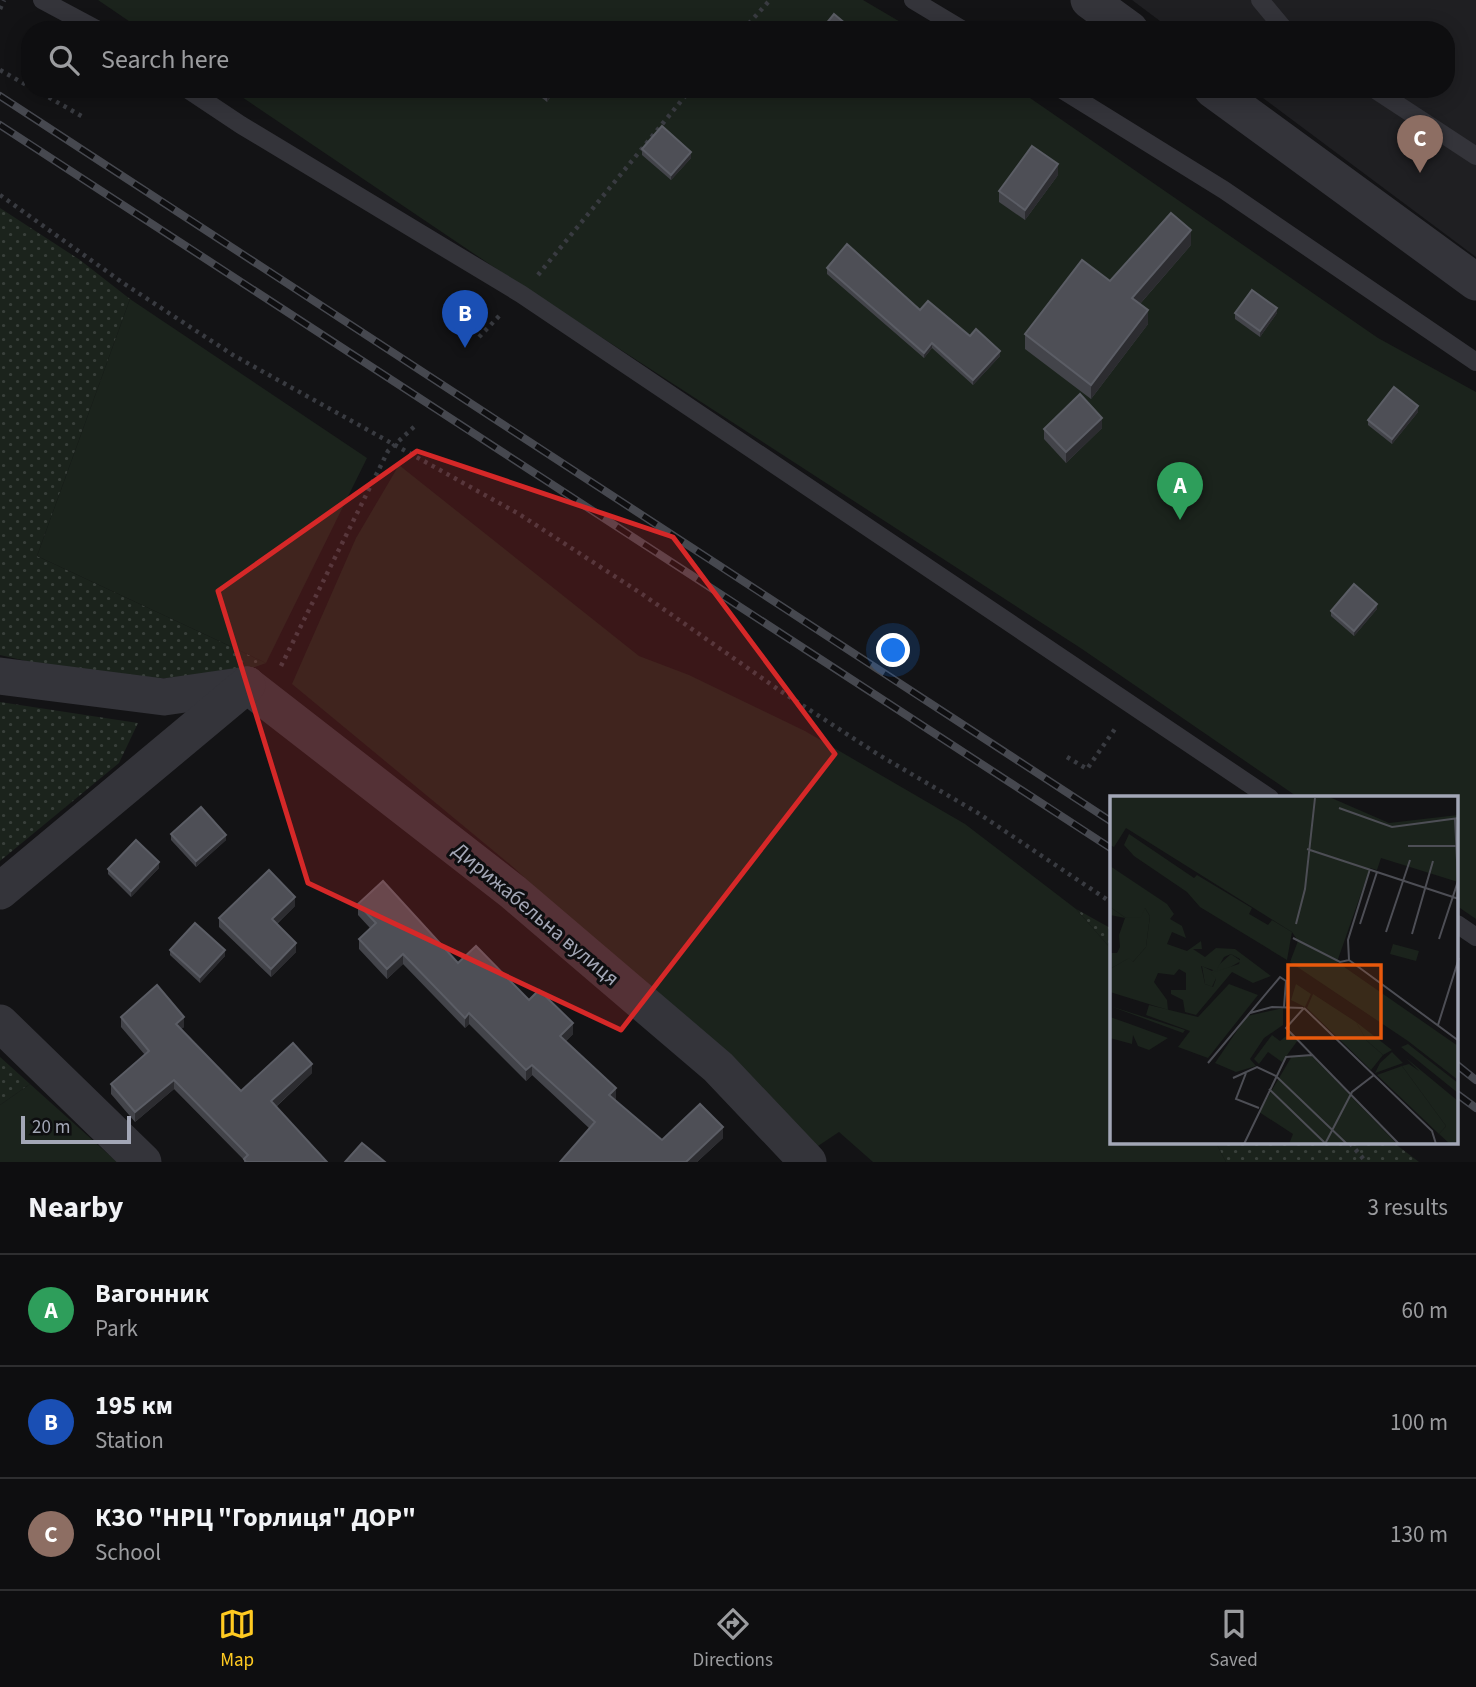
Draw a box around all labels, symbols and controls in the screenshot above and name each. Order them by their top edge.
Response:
search box [21,21,1455,98]
icon: search [45,41,83,79]
text: Search here [101,41,229,78]
pin: C [1397,115,1443,173]
pin: B [442,290,488,348]
pin: A [1157,462,1203,520]
your location [876,633,910,667]
inset map [1110,796,1458,1144]
street label: Дирижабельна вулиця [446,835,626,993]
scale bar [21,1113,131,1145]
text: 20 m [32,1114,70,1141]
text: Nearby [28,1186,123,1229]
text: 3 results [1368,1191,1448,1224]
text: Вагонник [95,1275,209,1312]
text: A [44,1294,58,1327]
text: 60 m [1401,1294,1448,1327]
text: Park [95,1312,138,1345]
text: 195 км [95,1387,173,1424]
text: B [44,1406,58,1439]
text: 100 m [1390,1406,1448,1439]
text: Station [95,1424,164,1457]
text: КЗО "НРЦ "Горлиця" ДОР" [95,1499,416,1536]
text: C [44,1518,58,1551]
text: 130 m [1390,1518,1448,1551]
text: School [95,1536,161,1569]
tab: Map [218,1605,256,1674]
tab: Directions [693,1605,773,1674]
tab: Saved [1209,1605,1258,1674]

